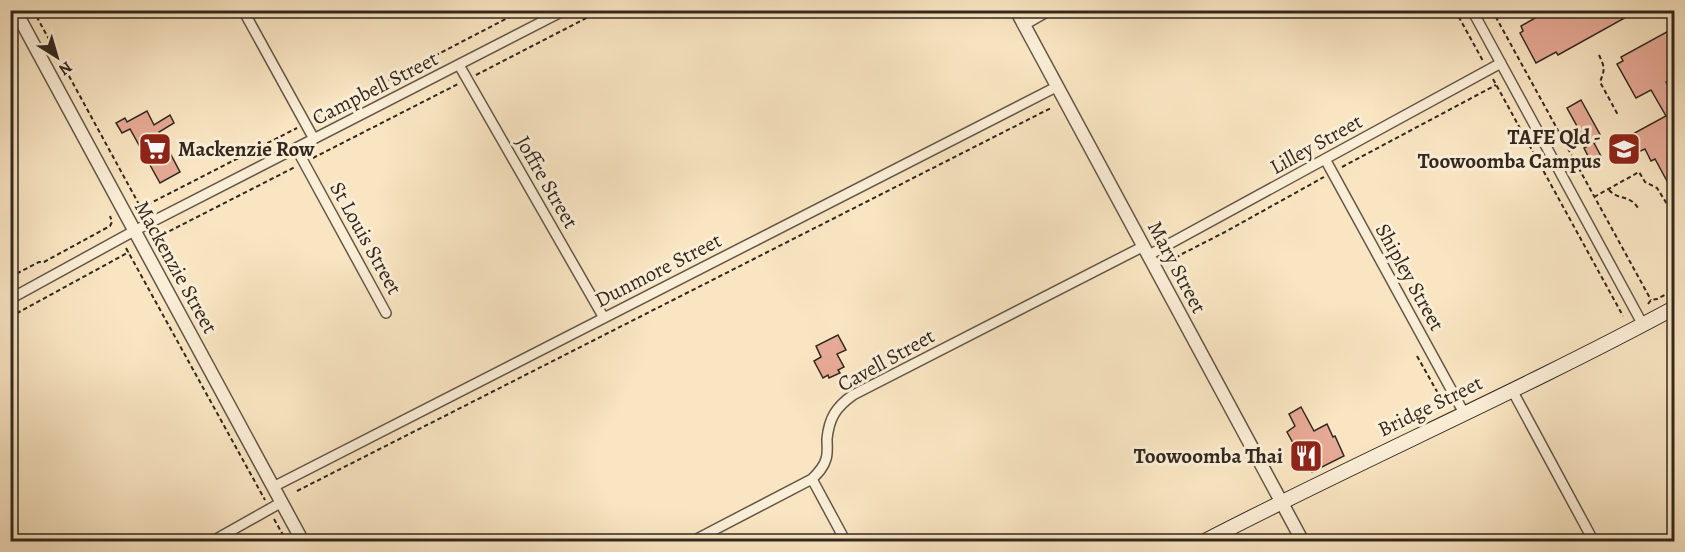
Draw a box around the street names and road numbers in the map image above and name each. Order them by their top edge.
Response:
street label: Campbell Street [307,44,443,132]
street label: Lilley Street [1265,107,1367,181]
street label: Joffre Street [509,131,585,234]
street label: St Louis Street [323,177,409,299]
street label: Mackenzie Street [128,195,224,339]
street label: Mary Street [1141,216,1213,318]
street label: Shipley Street [1369,218,1451,336]
street label: Dunmore Street [590,226,726,314]
street label: Cavell Street [832,322,940,398]
street label: Bridge Street [1373,369,1487,443]

